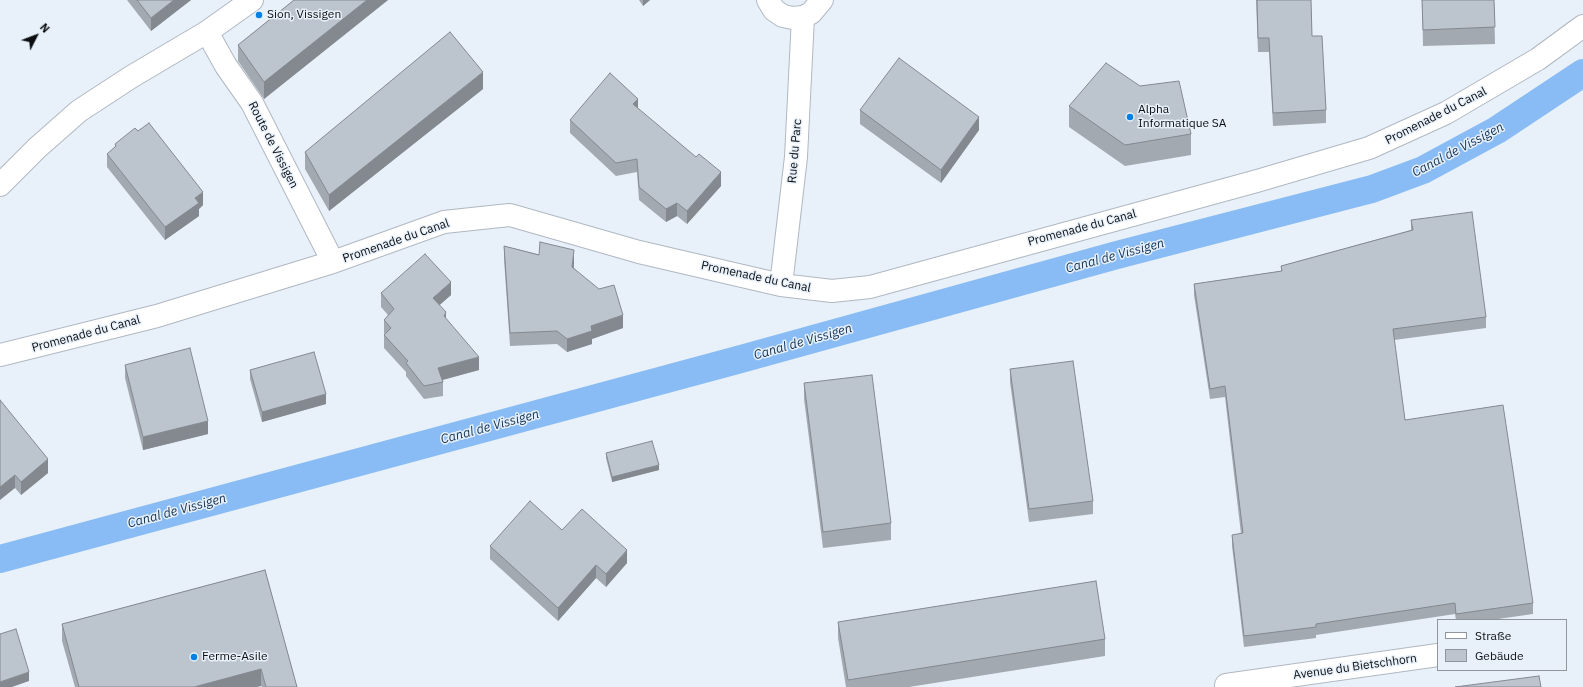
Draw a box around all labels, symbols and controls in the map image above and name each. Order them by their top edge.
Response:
place label: Sion, Vissigen [267,8,341,22]
marker: Sion, Vissigen [254,10,264,20]
north arrow [16,16,56,56]
text: N [37,20,53,36]
street label: Promenade du Canal [1383,84,1489,148]
street label: Route de Vissigen [245,99,301,191]
place label: Alpha Informatique SA [1138,103,1227,131]
marker: Alpha Informatique SA [1125,112,1135,122]
street label: Rue du Parc [785,118,805,184]
water label: Canal de Vissigen [1410,119,1506,181]
street label: Promenade du Canal [1026,207,1138,249]
street label: Promenade du Canal [341,216,451,266]
water label: Canal de Vissigen [1064,235,1166,277]
street label: Promenade du Canal [700,258,812,296]
street label: Promenade du Canal [30,313,142,355]
water label: Canal de Vissigen [752,321,854,363]
water label: Canal de Vissigen [439,406,541,448]
water label: Canal de Vissigen [126,490,228,532]
legend [1437,619,1567,671]
text: Straße [1475,628,1511,643]
text: Gebäude [1475,648,1524,663]
place label: Ferme-Asile [202,650,268,664]
street label: Avenue du Bietschhorn [1292,651,1418,683]
marker: Ferme-Asile [189,652,199,662]

